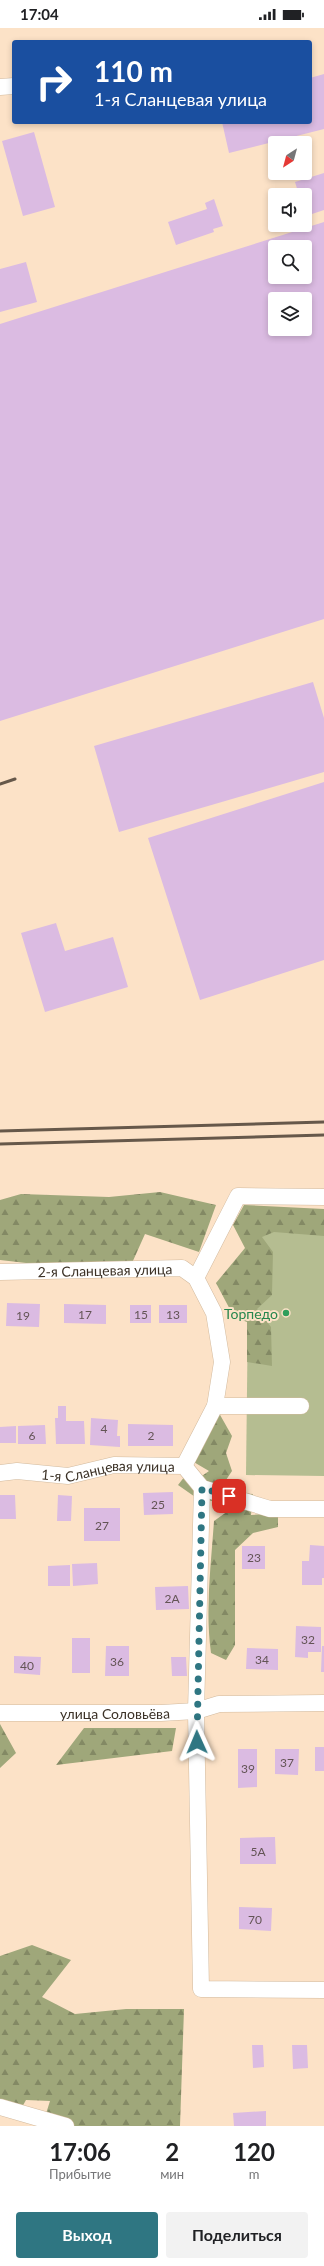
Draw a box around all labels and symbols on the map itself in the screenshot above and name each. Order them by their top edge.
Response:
north arrow [268,136,312,180]
street label: 2-я Сланцевая улица [37,1260,173,1280]
place label: Торпедо [224,1305,278,1322]
house number: 17 [78,1307,92,1322]
house number: 15 [134,1307,148,1322]
house number: 13 [166,1307,180,1322]
house number: 19 [16,1308,30,1323]
marker: Торпедо [281,1308,291,1318]
house number: 4 [101,1421,108,1436]
house number: 6 [29,1428,36,1443]
house number: 2 [148,1428,155,1443]
street label: 1-я Сланцевая улица [41,1456,175,1485]
pin [212,1479,246,1513]
house number: 25 [151,1497,165,1512]
house number: 27 [95,1518,109,1533]
house number: 23 [247,1550,261,1565]
house number: 2А [164,1591,180,1606]
house number: 32 [301,1632,315,1647]
house number: 34 [255,1652,269,1667]
house number: 36 [110,1654,124,1669]
house number: 40 [20,1658,34,1673]
street label: улица Соловьёва [60,1704,170,1722]
position arrow [176,1721,218,1763]
house number: 37 [280,1755,294,1770]
house number: 39 [241,1761,255,1776]
house number: 5А [250,1844,266,1859]
house number: 70 [248,1912,262,1927]

